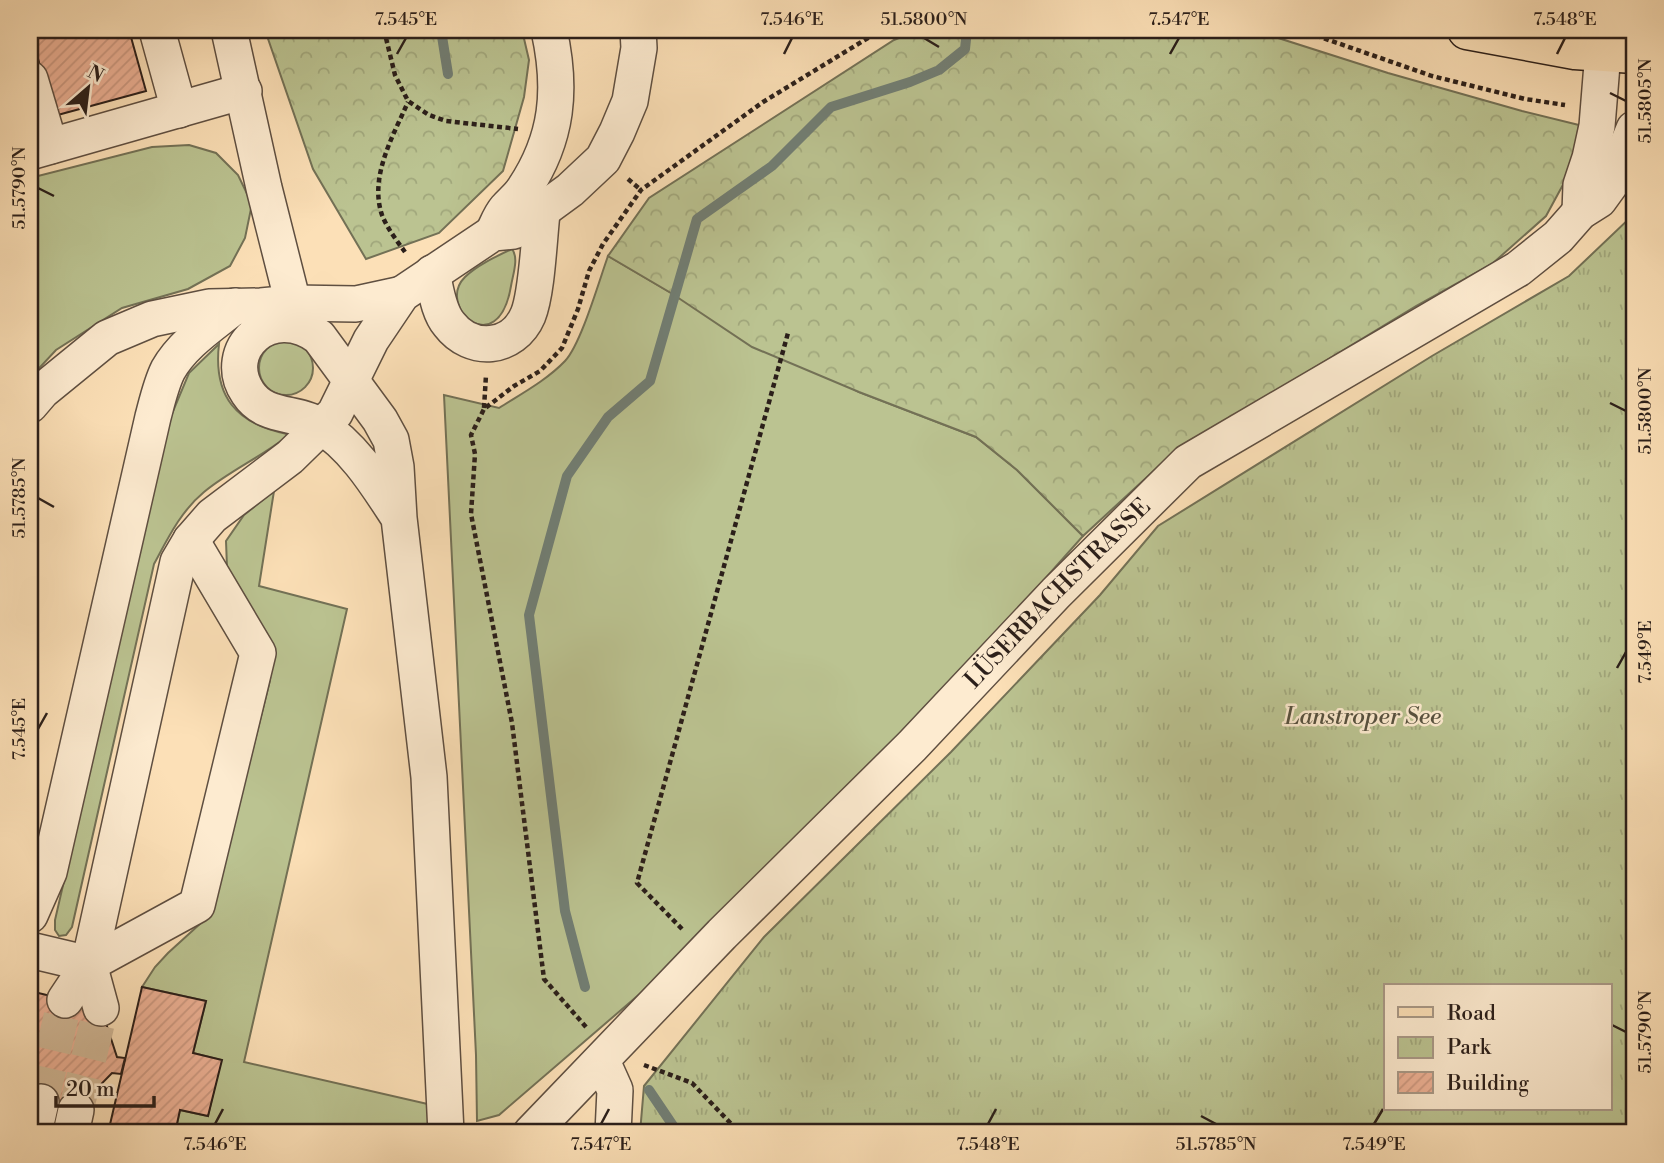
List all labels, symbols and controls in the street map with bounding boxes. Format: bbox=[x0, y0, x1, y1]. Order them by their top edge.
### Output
text: 7.545°E bbox=[375, 8, 437, 31]
text: 7.546°E bbox=[760, 8, 824, 31]
text: 51.5800°N bbox=[881, 8, 968, 31]
text: 7.547°E bbox=[1149, 8, 1209, 31]
text: 7.548°E bbox=[1533, 8, 1597, 31]
north arrow bbox=[52, 52, 122, 122]
text: 51.5805°N bbox=[1634, 58, 1657, 143]
text: N bbox=[83, 60, 108, 88]
text: 51.5790°N bbox=[8, 146, 31, 229]
text: 51.5800°N bbox=[1634, 367, 1657, 454]
text: 51.5785°N bbox=[8, 457, 31, 538]
street label: LÜSERBACHSTRASSE bbox=[958, 492, 1157, 695]
text: 7.549°E bbox=[1634, 620, 1657, 684]
text: 7.545°E bbox=[8, 698, 31, 760]
park label: Lanstroper See bbox=[1284, 702, 1441, 732]
legend bbox=[1384, 984, 1612, 1110]
text: 51.5790°N bbox=[1634, 990, 1657, 1073]
text: Road bbox=[1447, 1001, 1496, 1027]
text: Park bbox=[1447, 1035, 1492, 1061]
scale bar bbox=[56, 1065, 154, 1109]
text: Building bbox=[1446, 1071, 1529, 1097]
text: 20 m bbox=[66, 1077, 115, 1103]
text: 7.546°E bbox=[183, 1133, 247, 1156]
text: 7.547°E bbox=[571, 1133, 631, 1156]
text: 7.548°E bbox=[956, 1133, 1020, 1156]
text: 51.5785°N bbox=[1176, 1133, 1257, 1156]
text: 7.549°E bbox=[1342, 1133, 1406, 1156]

